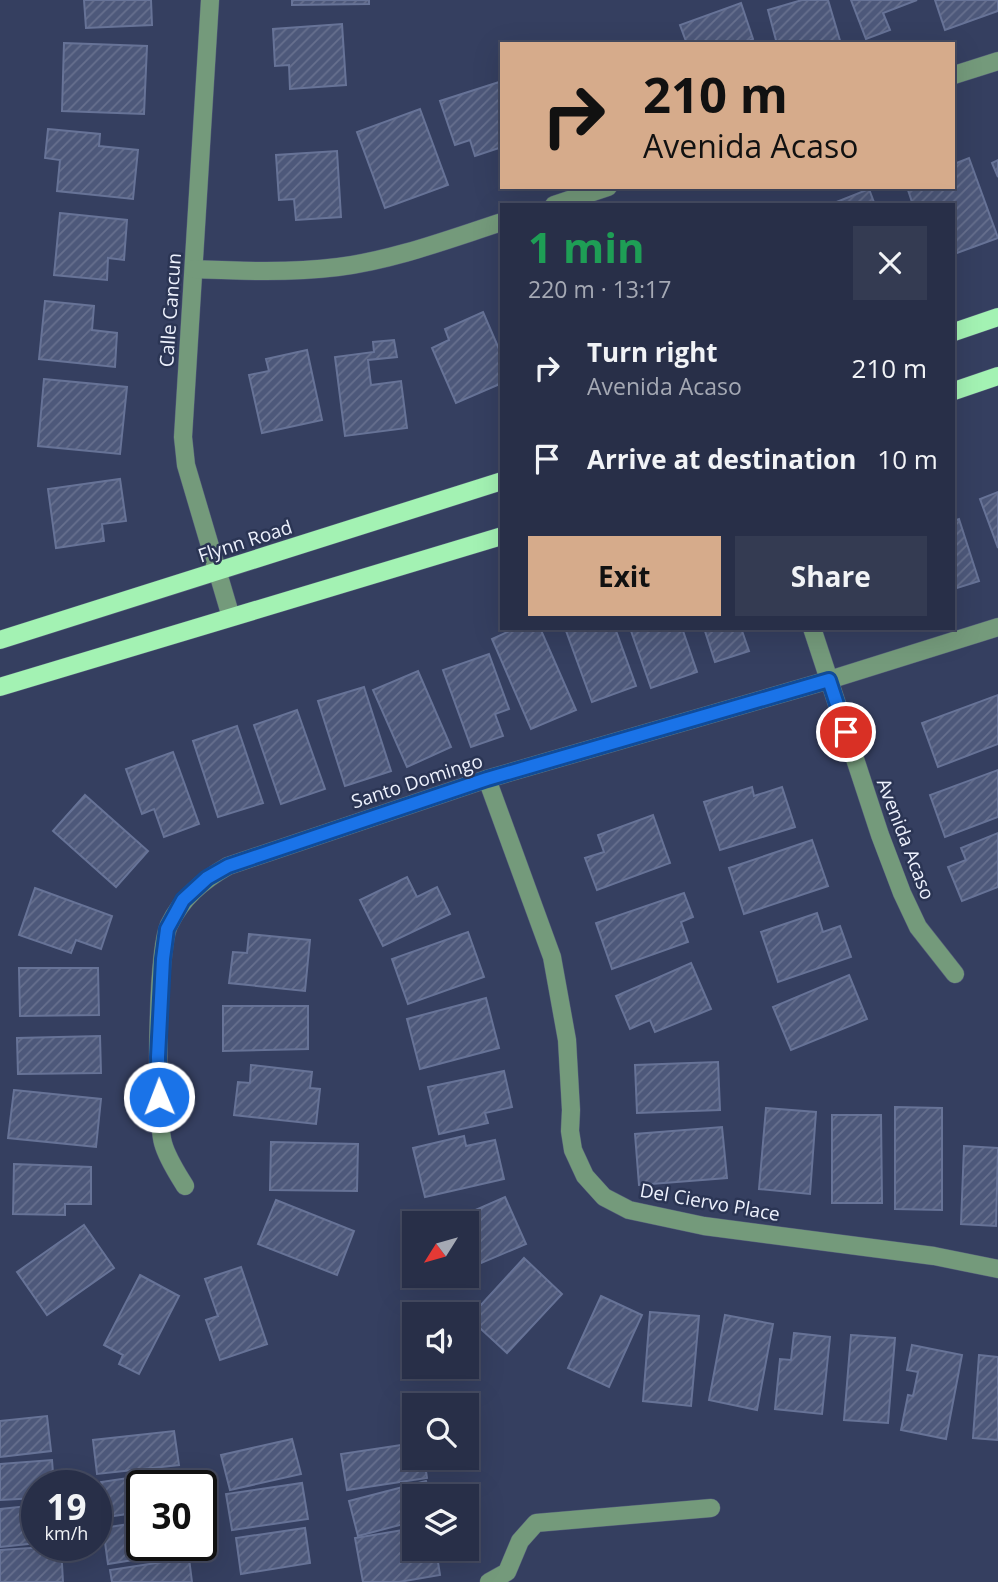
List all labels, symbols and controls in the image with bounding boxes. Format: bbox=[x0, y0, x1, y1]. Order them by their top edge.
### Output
text: 210 m bbox=[643, 61, 788, 127]
icon: right bbox=[528, 70, 619, 161]
text: Avenida Acaso bbox=[643, 124, 858, 167]
text: 1 min bbox=[528, 218, 645, 275]
button: close bbox=[853, 226, 927, 300]
street label: Calle Cancun bbox=[153, 252, 187, 368]
text: 220 m · 13:17 bbox=[528, 273, 671, 305]
text: Turn right bbox=[587, 334, 718, 370]
icon: right bbox=[528, 349, 566, 387]
text: 210 m bbox=[852, 350, 927, 386]
text: Avenida Acaso bbox=[587, 370, 742, 402]
icon: arrive bbox=[528, 440, 566, 478]
text: Arrive at destination bbox=[587, 441, 856, 477]
text: 10 m bbox=[877, 441, 938, 477]
street label: Flynn Road bbox=[195, 514, 295, 568]
button: Exit bbox=[528, 536, 721, 616]
button: Share bbox=[735, 536, 927, 616]
pin bbox=[816, 702, 876, 762]
icon: arrive bbox=[827, 713, 865, 751]
street label: Santo Domingo bbox=[348, 748, 486, 814]
street label: Avenida Acaso bbox=[871, 775, 941, 903]
position arrow bbox=[122, 1060, 196, 1134]
street label: Del Ciervo Place bbox=[638, 1177, 782, 1227]
north arrow bbox=[402, 1211, 480, 1288]
map controls bbox=[402, 1211, 479, 1561]
button: sound bbox=[402, 1302, 479, 1379]
button: search bbox=[402, 1393, 479, 1470]
speed limit sign: 30 bbox=[126, 1470, 217, 1561]
text: 19 bbox=[46, 1483, 87, 1530]
button: layers bbox=[402, 1484, 479, 1561]
text: km/h bbox=[45, 1521, 88, 1545]

